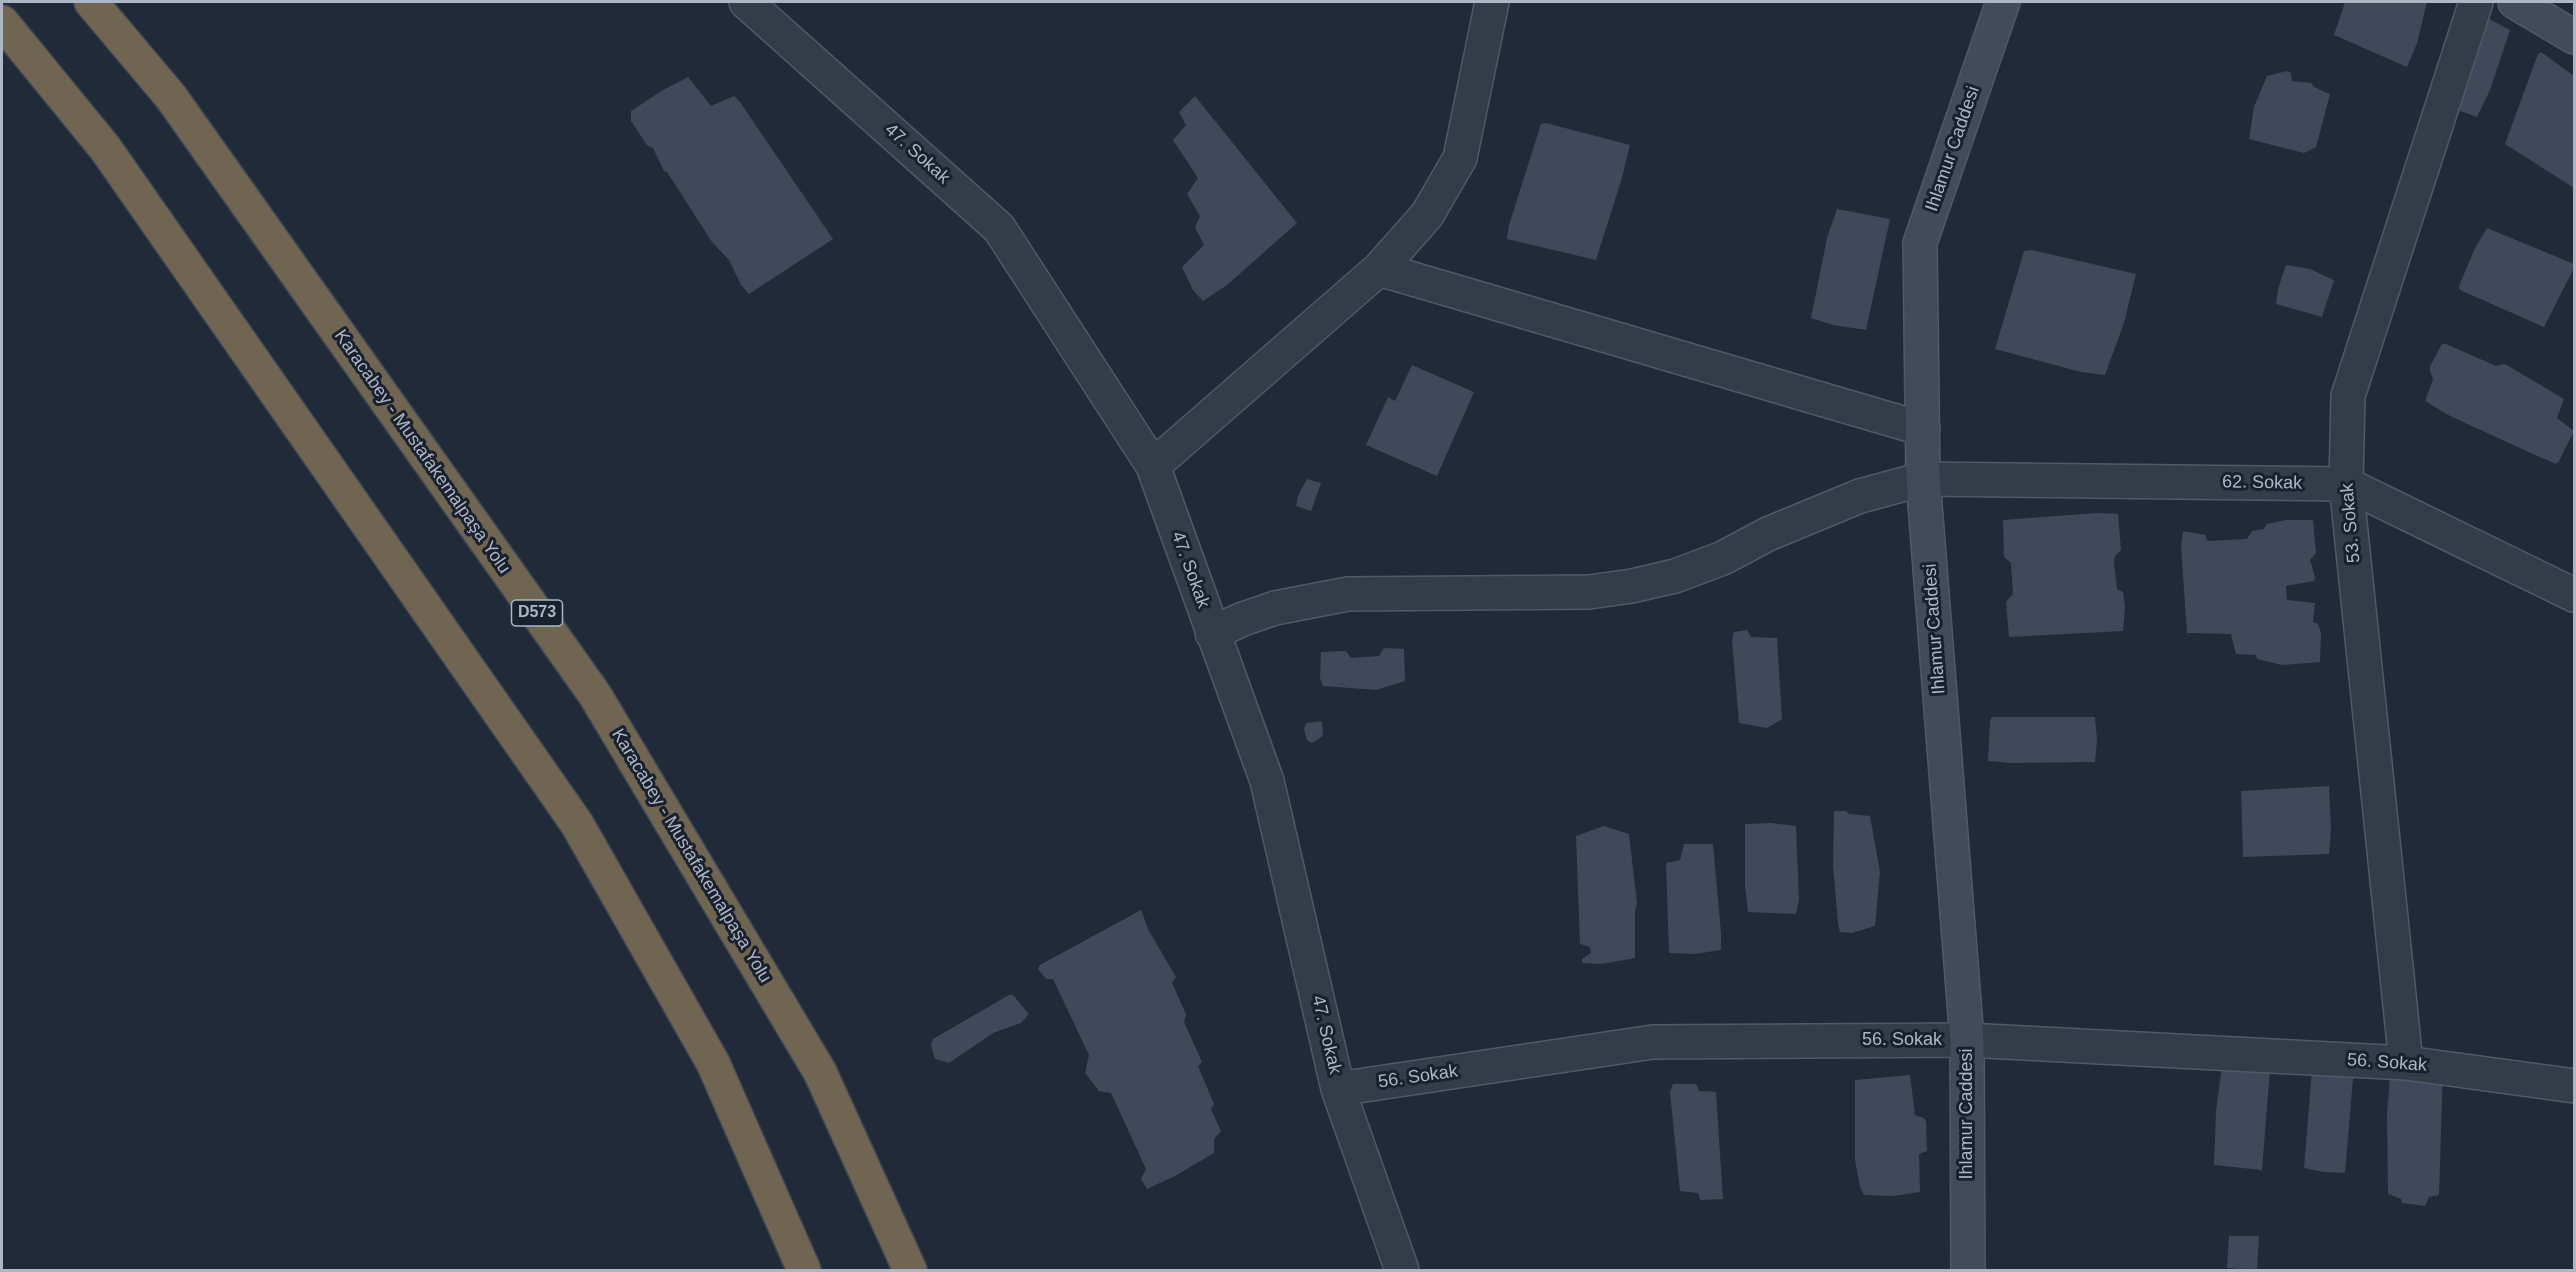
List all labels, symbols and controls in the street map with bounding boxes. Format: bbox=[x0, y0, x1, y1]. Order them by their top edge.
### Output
street label: Ihlamur Caddesi bbox=[1921, 84, 1985, 214]
street label: 47. Sokak bbox=[880, 119, 954, 189]
street label: Karacabey - Mustafakemalpaşa Yolu bbox=[329, 326, 515, 578]
street label: 62. Sokak bbox=[2222, 472, 2302, 494]
street label: 53. Sokak bbox=[2337, 482, 2365, 564]
street label: 47. Sokak bbox=[1166, 529, 1214, 611]
street label: Ihlamur Caddesi bbox=[1920, 563, 1950, 695]
road number: D573 bbox=[512, 600, 562, 626]
street label: Karacabey - Mustafakemalpaşa Yolu bbox=[606, 725, 776, 987]
street label: 47. Sokak bbox=[1306, 994, 1346, 1076]
street label: 56. Sokak bbox=[1862, 1029, 1942, 1051]
street label: Ihlamur Caddesi bbox=[1956, 1048, 1978, 1180]
street label: 56. Sokak bbox=[2346, 1049, 2428, 1077]
street label: 56. Sokak bbox=[1377, 1061, 1459, 1093]

